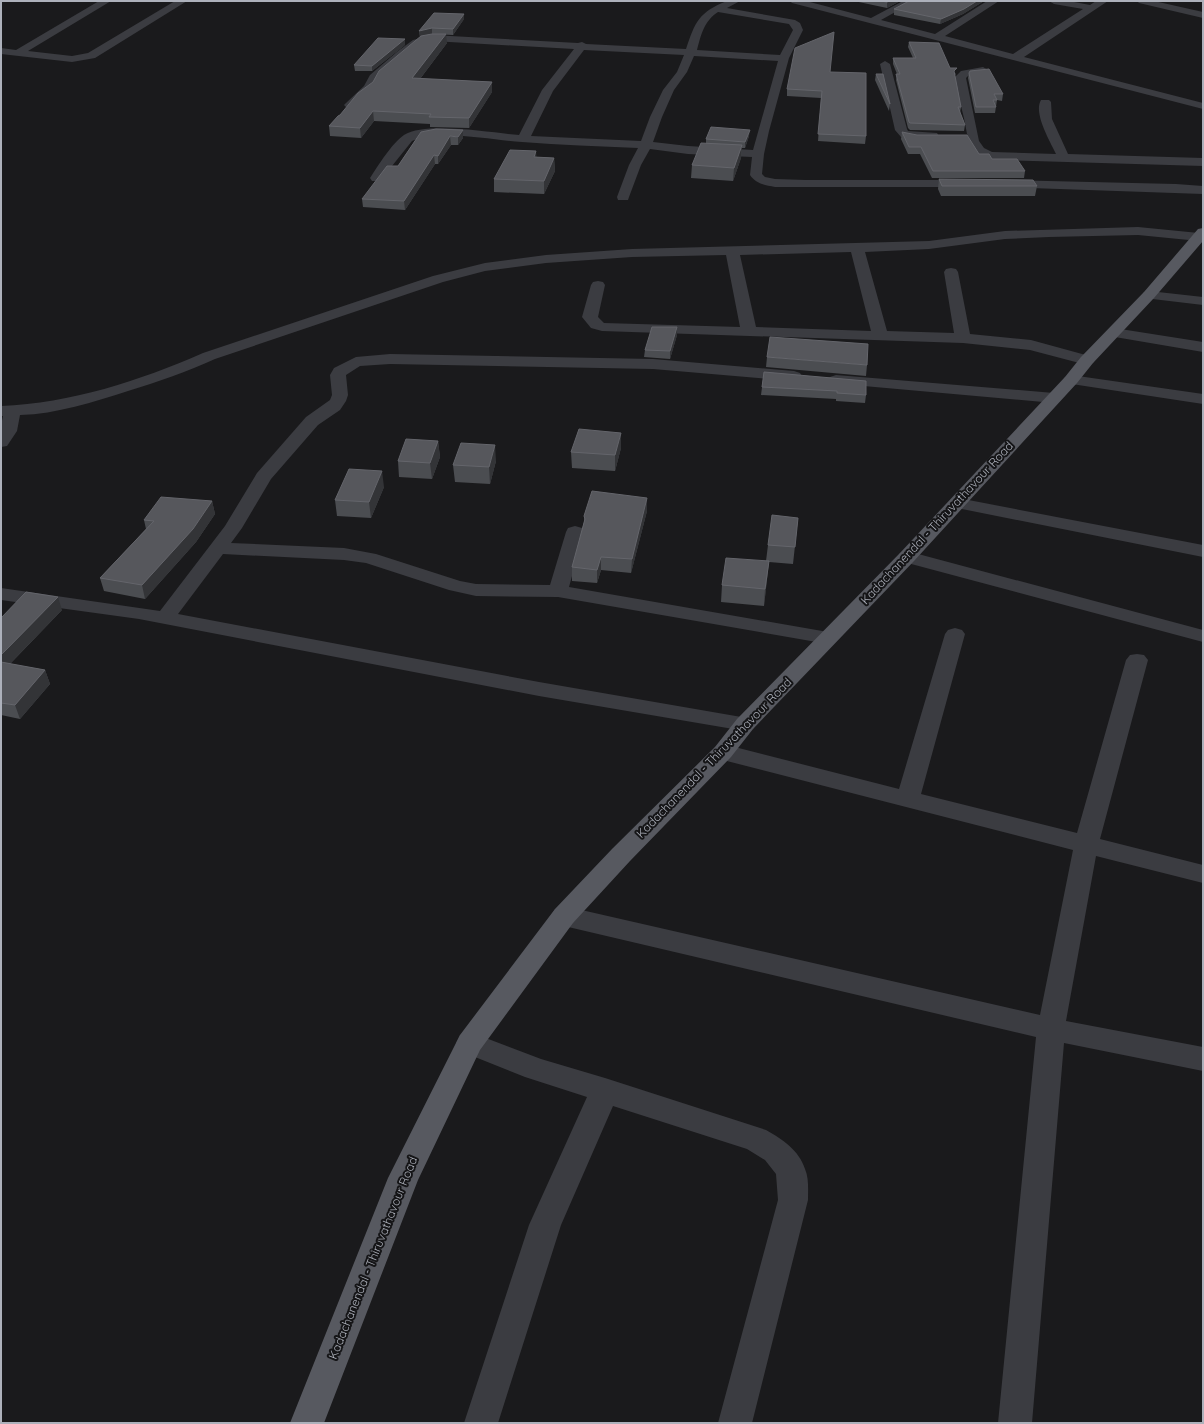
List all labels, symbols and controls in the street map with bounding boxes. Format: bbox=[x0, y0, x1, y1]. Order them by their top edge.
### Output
street label: Kadachanendal - Thiruvathavour Road bbox=[857, 438, 1016, 607]
street label: Kadachanendal - Thiruvathavour Road bbox=[633, 674, 794, 841]
street label: Kadachanendal - Thiruvathavour Road bbox=[325, 1154, 420, 1361]

